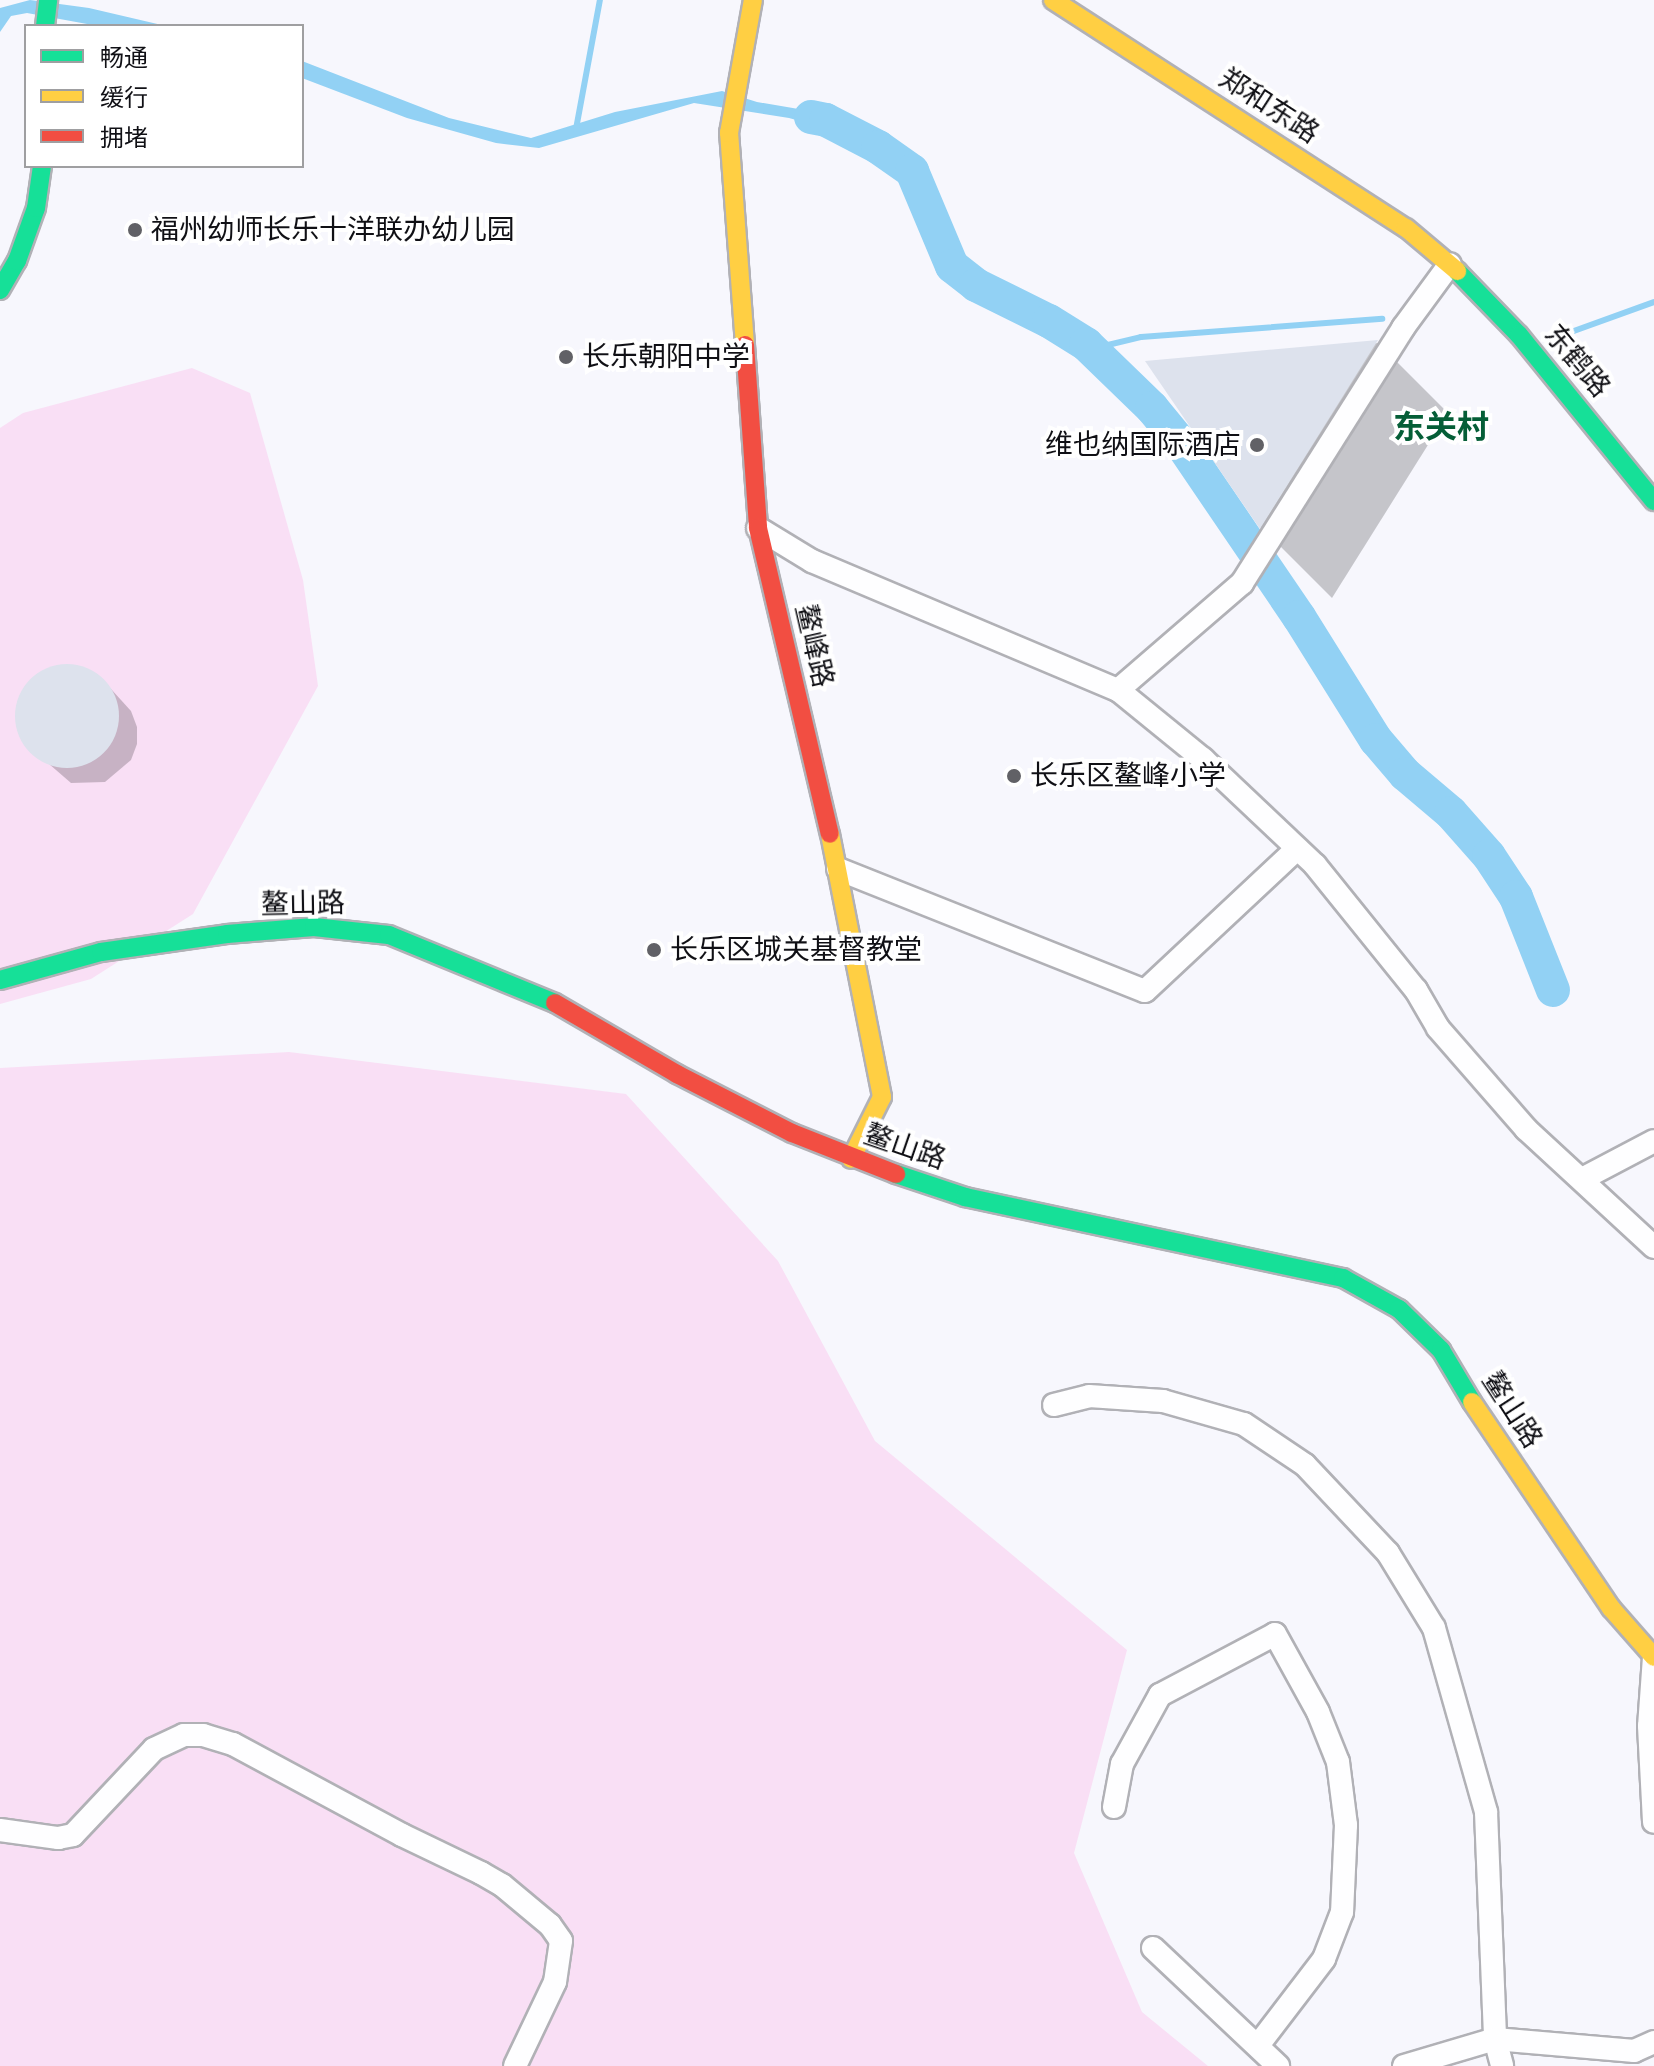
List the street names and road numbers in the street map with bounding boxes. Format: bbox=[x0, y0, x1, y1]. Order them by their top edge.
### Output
street label: 郑和东路 bbox=[1213, 61, 1325, 151]
street label: 东鹤路 bbox=[1537, 318, 1617, 404]
street label: 鳌峰路 bbox=[788, 601, 840, 691]
street label: 鳌山路 bbox=[261, 886, 345, 922]
street label: 鳌山路 bbox=[860, 1117, 950, 1177]
street label: 鳌山路 bbox=[1475, 1366, 1549, 1454]

